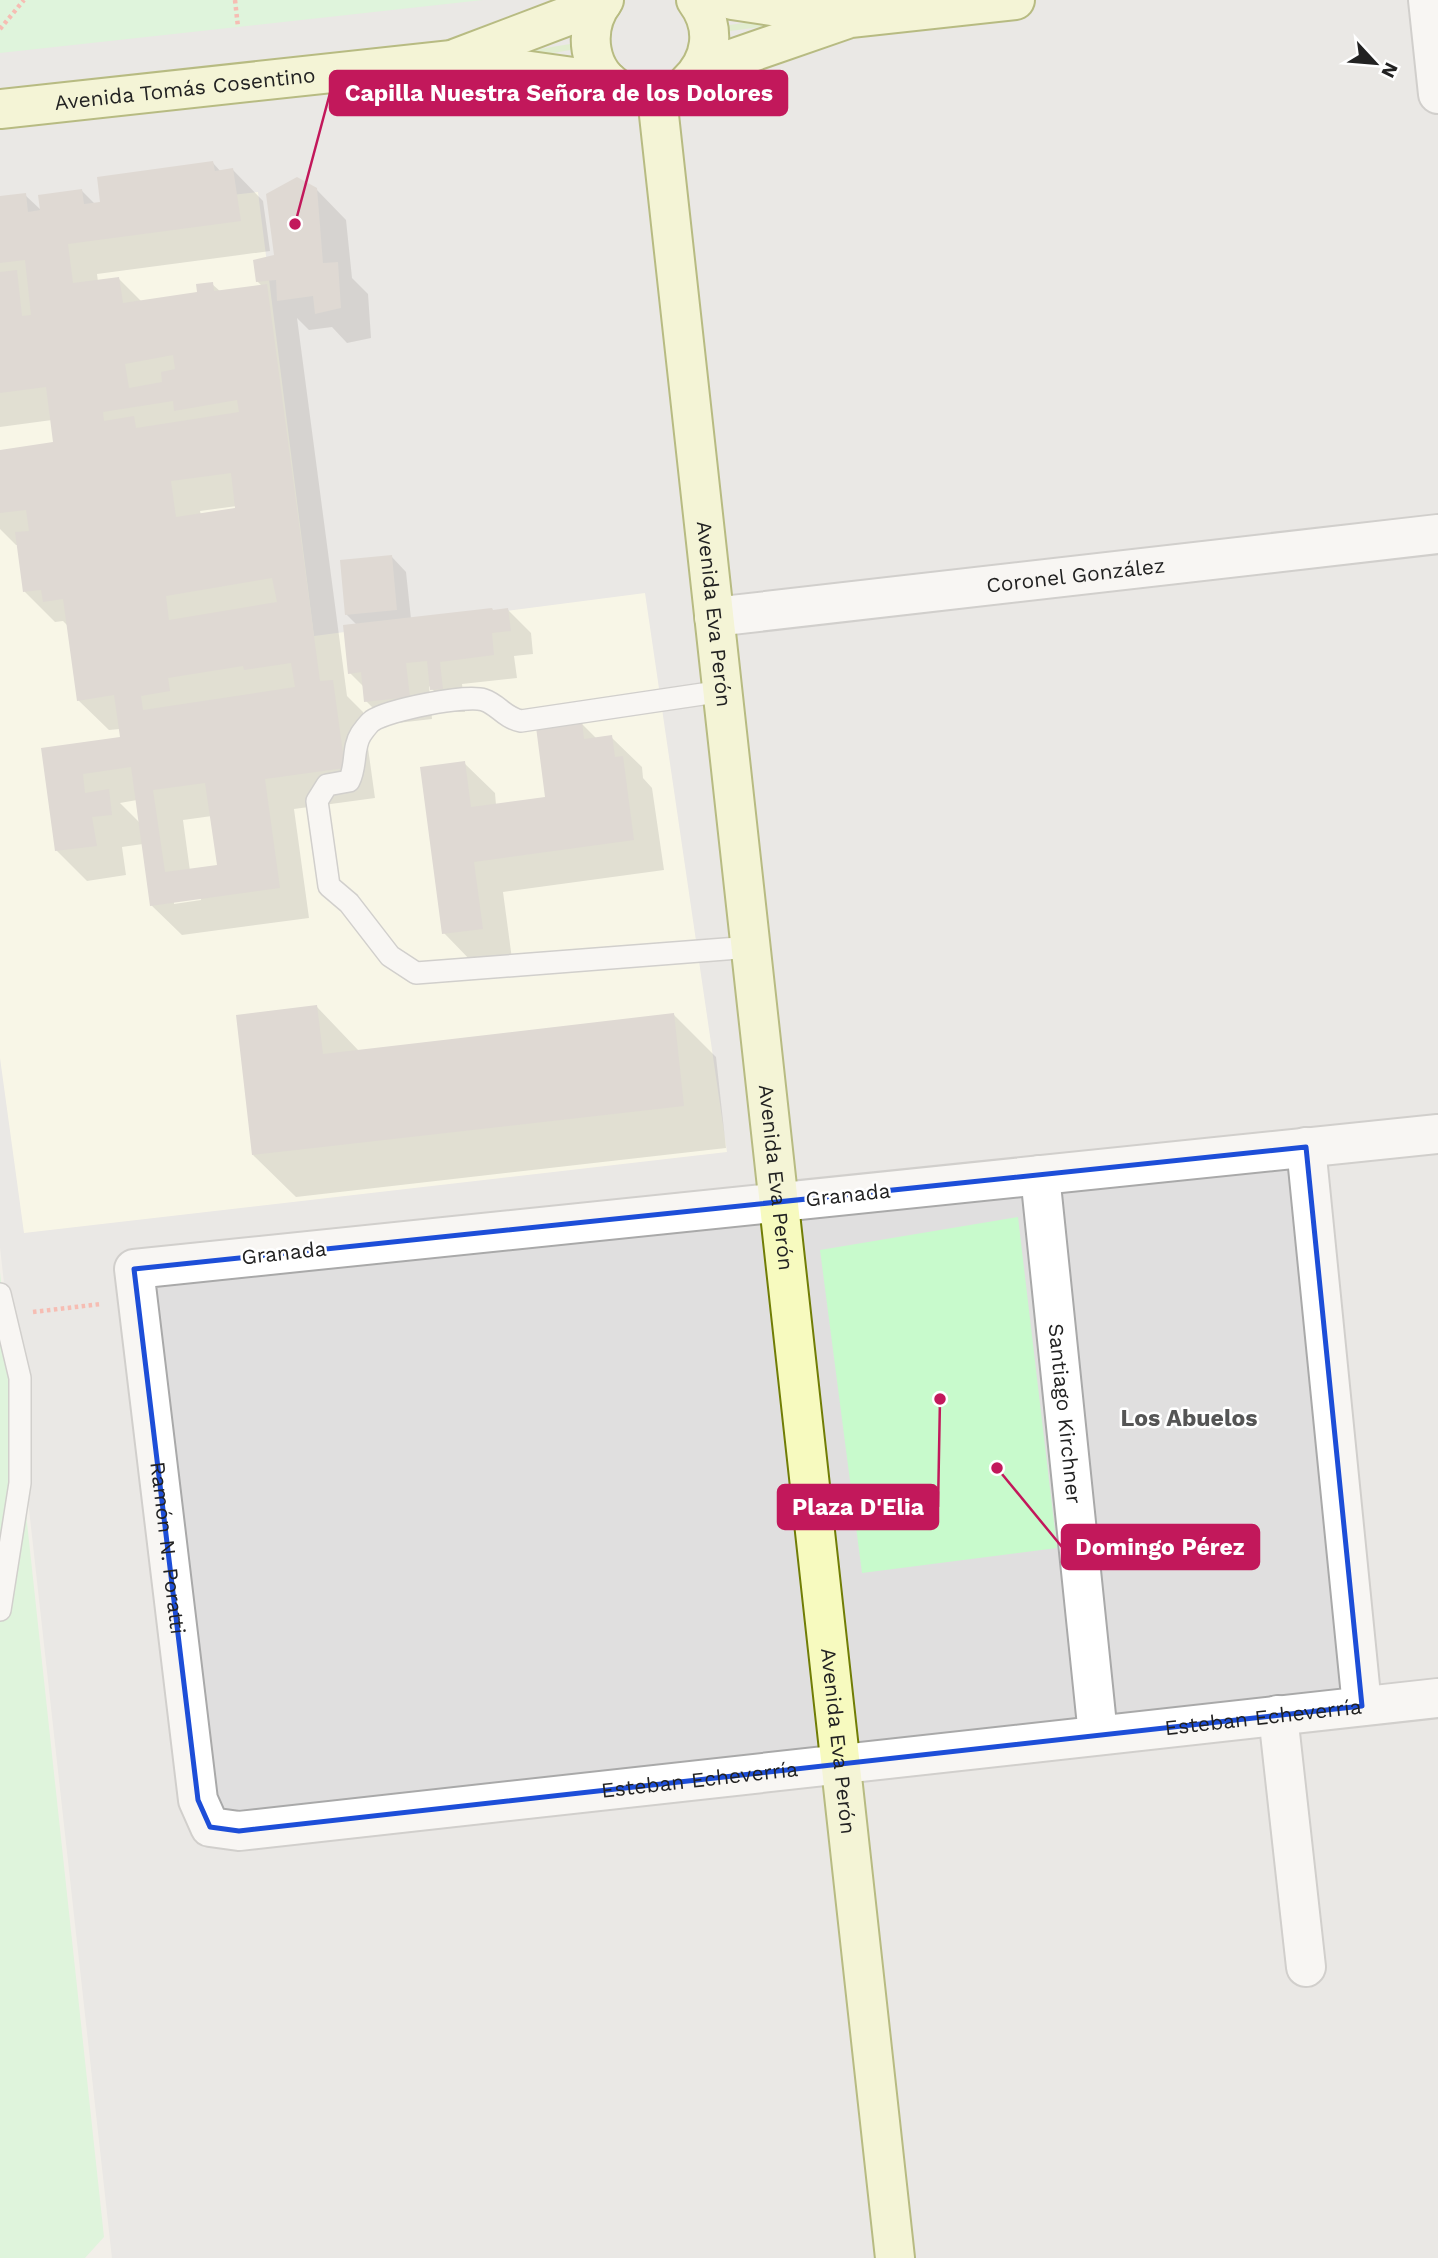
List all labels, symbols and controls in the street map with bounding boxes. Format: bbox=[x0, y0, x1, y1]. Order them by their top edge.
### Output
north arrow bbox=[1340, 28, 1410, 98]
text: N bbox=[1376, 59, 1403, 82]
street label: Avenida Tomás Cosentino bbox=[53, 62, 317, 115]
callout: Capilla Nuestra Señora de los Dolores bbox=[330, 71, 787, 115]
text: Capilla Nuestra Señora de los Dolores bbox=[345, 80, 773, 107]
street label: Avenida Eva Perón bbox=[692, 519, 737, 708]
street label: Coronel González bbox=[985, 552, 1166, 598]
street label: Avenida Eva Perón bbox=[754, 1083, 799, 1272]
street label: Granada bbox=[804, 1178, 892, 1211]
street label: Granada bbox=[240, 1236, 328, 1269]
street label: Santiago Kirchner bbox=[1043, 1322, 1087, 1506]
district label: Los Abuelos bbox=[1121, 1405, 1257, 1432]
street label: Ramón N. Poratti bbox=[145, 1460, 191, 1636]
callout: Plaza D'Elia bbox=[778, 1485, 938, 1529]
text: Plaza D'Elia bbox=[792, 1494, 925, 1521]
callout: Domingo Pérez bbox=[1062, 1525, 1259, 1569]
text: Domingo Pérez bbox=[1075, 1534, 1245, 1561]
street label: Avenida Eva Perón bbox=[816, 1647, 861, 1835]
street label: Esteban Echeverría bbox=[1163, 1694, 1363, 1740]
street label: Esteban Echeverría bbox=[600, 1756, 799, 1803]

